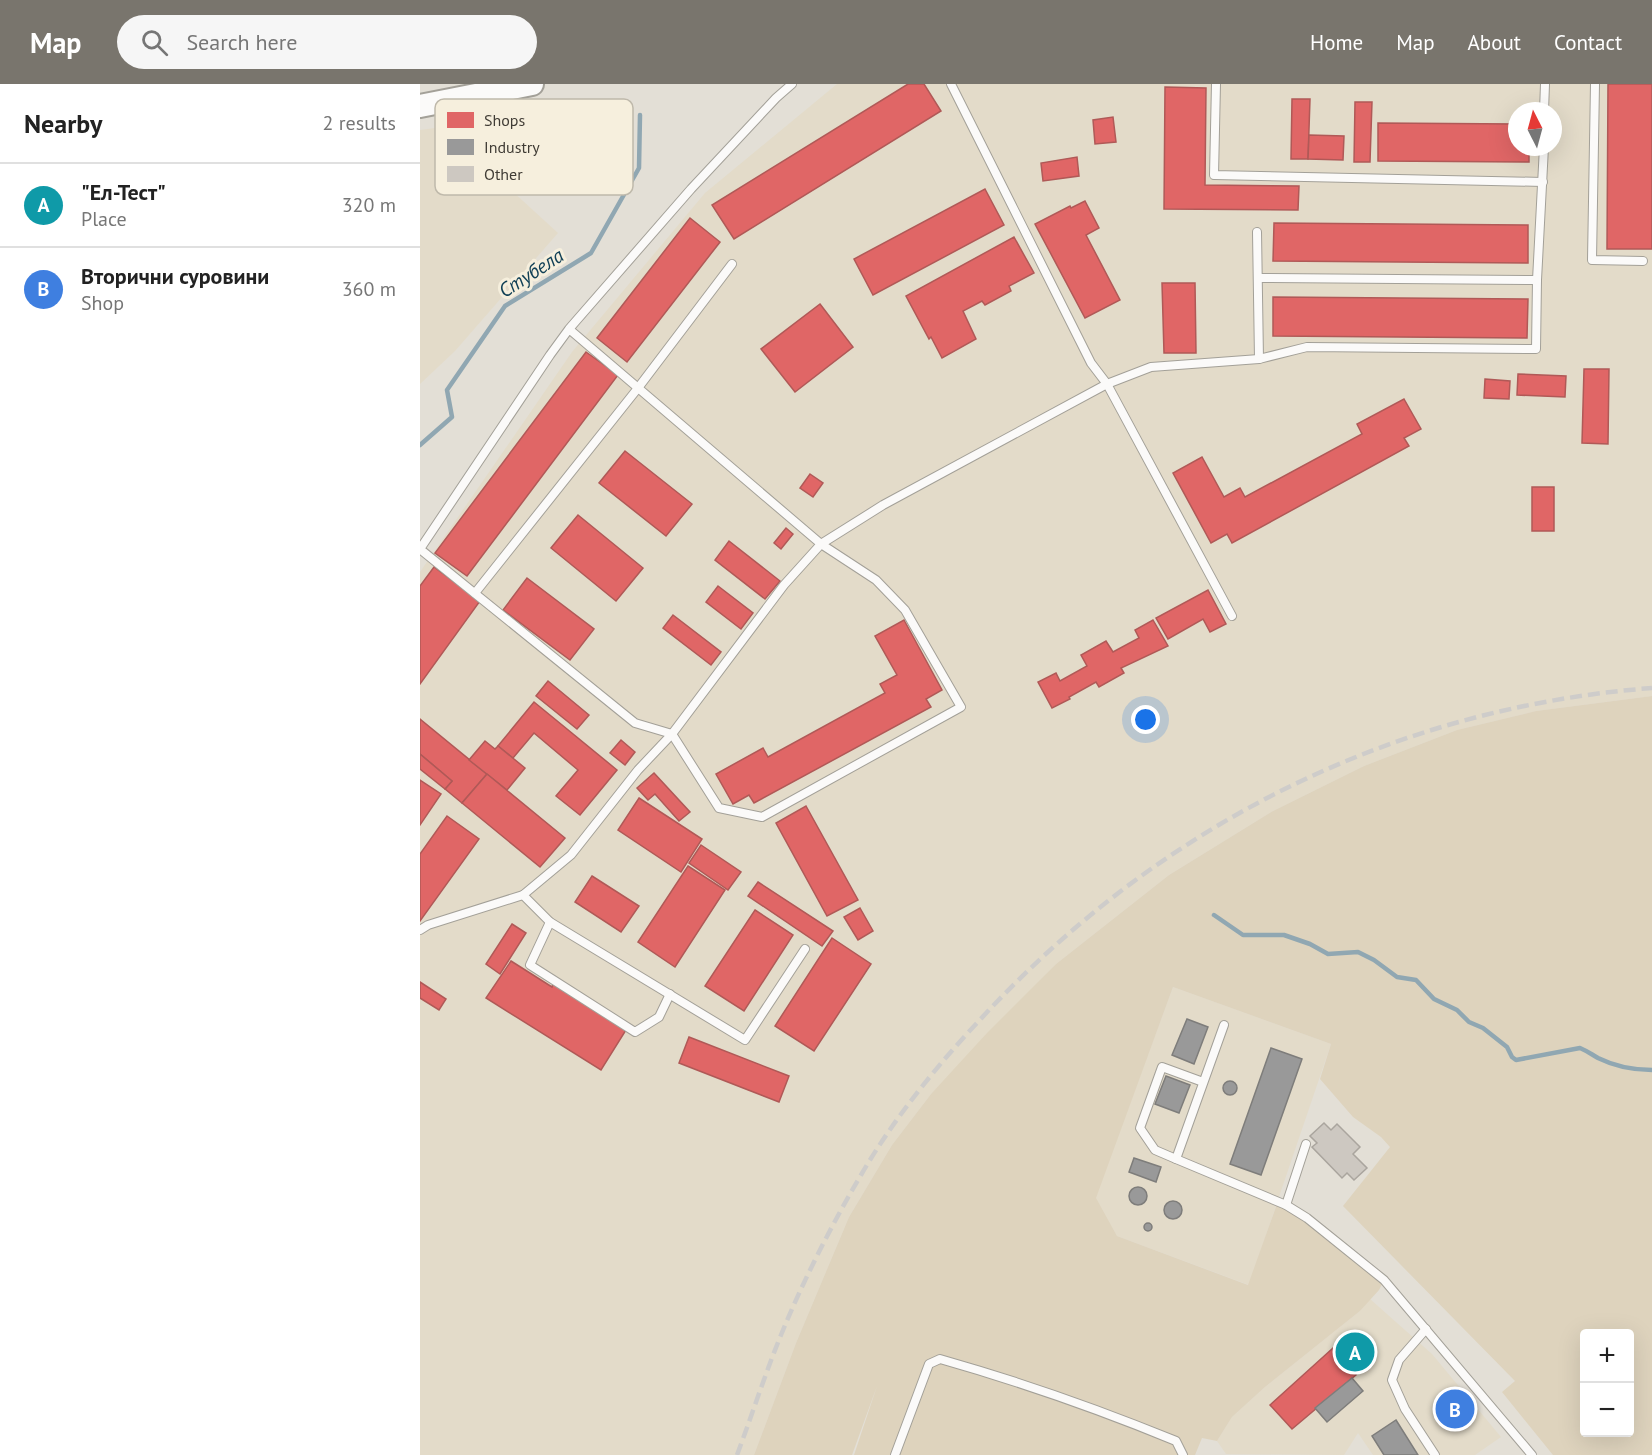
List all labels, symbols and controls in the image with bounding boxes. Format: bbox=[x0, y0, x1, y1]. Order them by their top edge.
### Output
search box bbox=[117, 15, 537, 69]
text: Map bbox=[30, 24, 81, 61]
icon: search bbox=[138, 26, 171, 59]
text: Search here bbox=[186, 28, 297, 56]
text: Home bbox=[1310, 29, 1363, 56]
text: Map bbox=[1396, 29, 1435, 56]
text: About bbox=[1468, 29, 1521, 56]
text: Contact bbox=[1554, 29, 1622, 56]
legend bbox=[435, 99, 633, 195]
north arrow bbox=[1508, 102, 1562, 156]
text: Nearby bbox=[24, 107, 102, 140]
text: 2 results bbox=[323, 110, 396, 136]
text: Shops bbox=[484, 110, 525, 130]
text: Industry bbox=[484, 137, 540, 157]
text: Other bbox=[484, 164, 523, 184]
text: "Ел-Тест" bbox=[81, 178, 166, 206]
text: A bbox=[37, 192, 50, 218]
text: 320 m bbox=[342, 192, 396, 218]
text: Place bbox=[81, 206, 127, 232]
water label: Стубела bbox=[494, 242, 569, 304]
text: Вторични суровини bbox=[81, 262, 269, 290]
text: B bbox=[38, 276, 49, 302]
text: 360 m bbox=[342, 276, 396, 302]
text: Shop bbox=[81, 290, 124, 316]
your location bbox=[1131, 705, 1160, 734]
map controls bbox=[1580, 1329, 1634, 1437]
button: + bbox=[1580, 1329, 1634, 1383]
pin: A bbox=[1336, 1330, 1374, 1374]
button: − bbox=[1580, 1383, 1634, 1437]
pin: B bbox=[1436, 1386, 1474, 1432]

